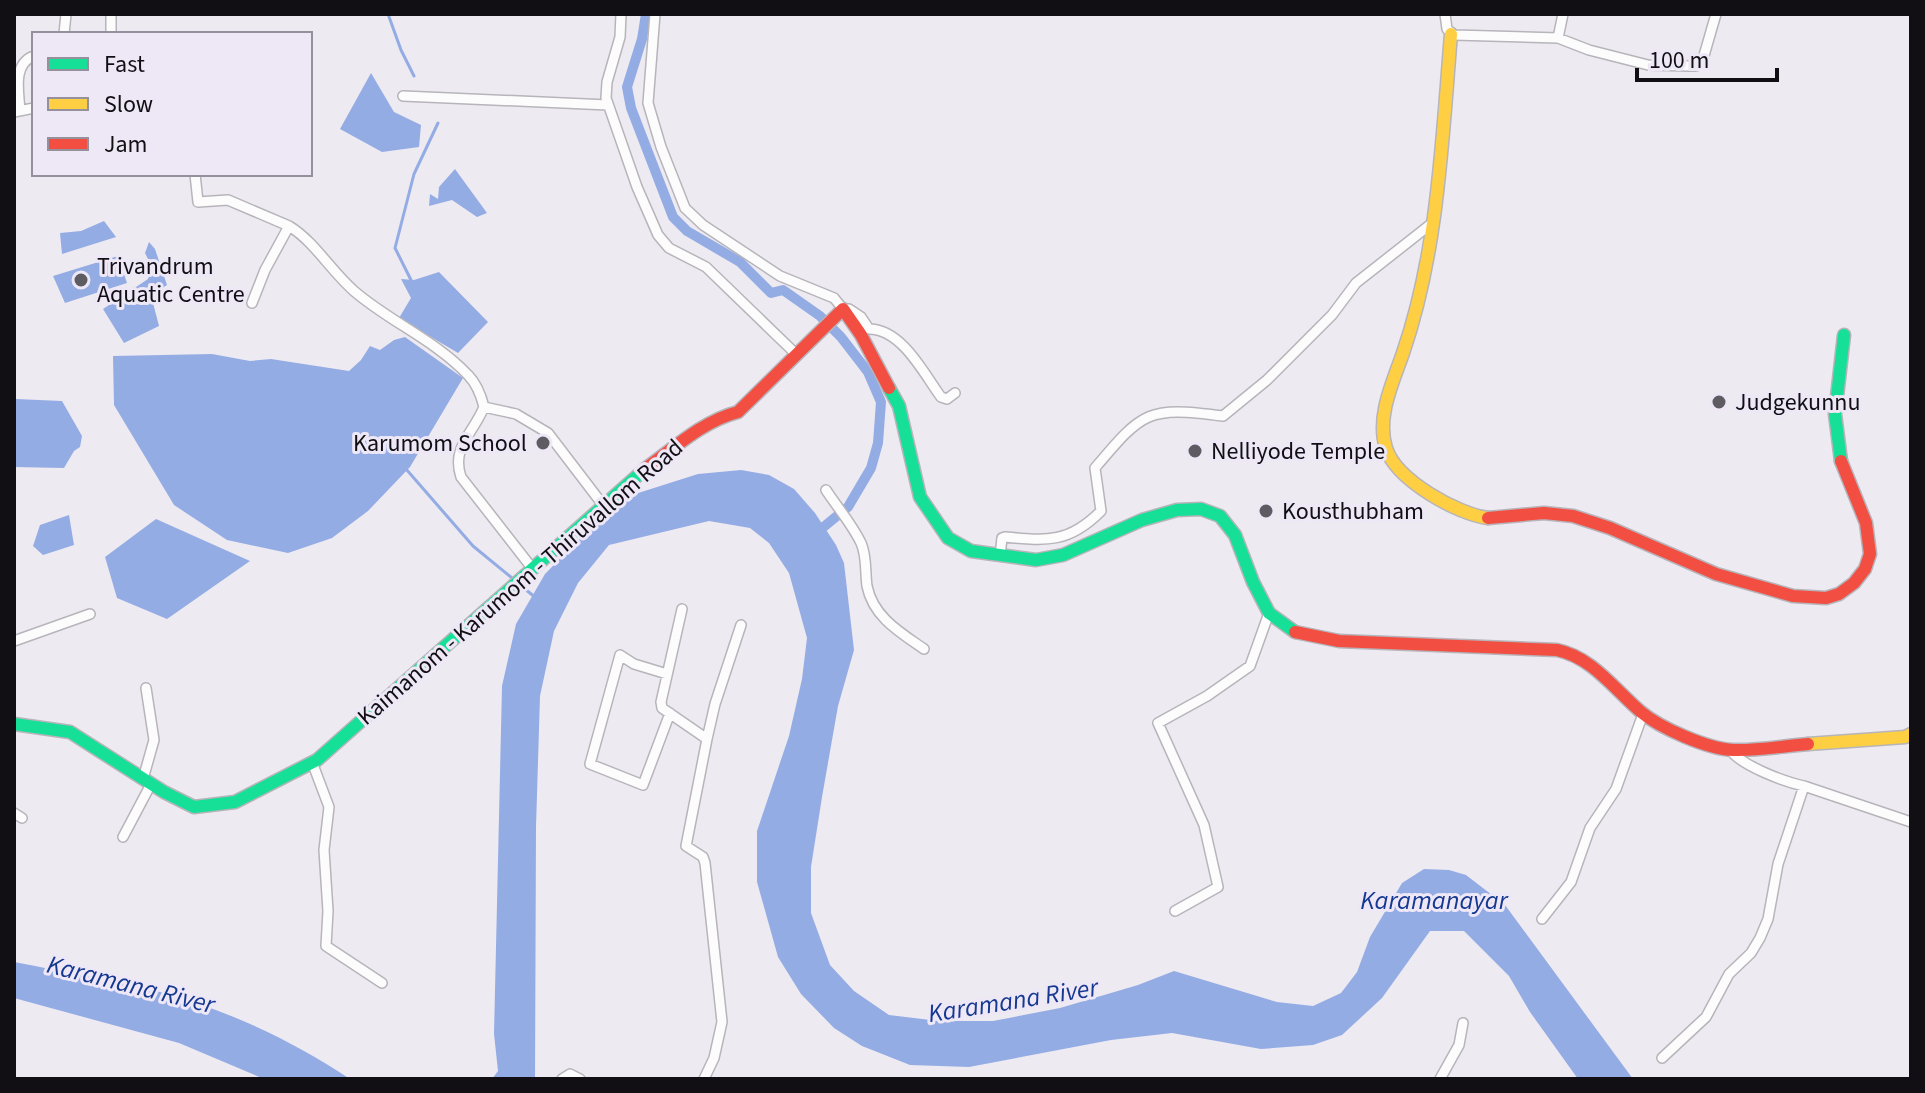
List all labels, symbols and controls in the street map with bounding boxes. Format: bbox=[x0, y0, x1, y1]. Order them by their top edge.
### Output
legend bbox=[32, 32, 312, 176]
scale bar bbox=[1637, 32, 1777, 82]
text: 100 m bbox=[1649, 43, 1709, 78]
text: Fast bbox=[104, 47, 145, 82]
text: Slow bbox=[104, 87, 153, 122]
text: Jam bbox=[104, 127, 148, 162]
place label: Trivandrum Aquatic Centre bbox=[97, 249, 245, 312]
marker: Trivandrum Aquatic Centre bbox=[72, 271, 90, 289]
place label: Judgekunnu bbox=[1735, 385, 1860, 420]
marker: Judgekunnu bbox=[1710, 393, 1728, 411]
place label: Karumom School bbox=[353, 426, 527, 461]
street label: Kaimanom - Karumom - Thiruvallom Road bbox=[350, 431, 691, 734]
marker: Karumom School bbox=[534, 434, 552, 452]
place label: Nelliyode Temple bbox=[1211, 434, 1385, 469]
marker: Nelliyode Temple bbox=[1186, 442, 1204, 460]
place label: Kousthubham bbox=[1282, 494, 1424, 529]
marker: Kousthubham bbox=[1257, 502, 1275, 520]
water label: Karamanayar bbox=[1360, 882, 1509, 919]
water label: Karamana River bbox=[43, 946, 220, 1023]
water label: Karamana River bbox=[925, 969, 1102, 1032]

